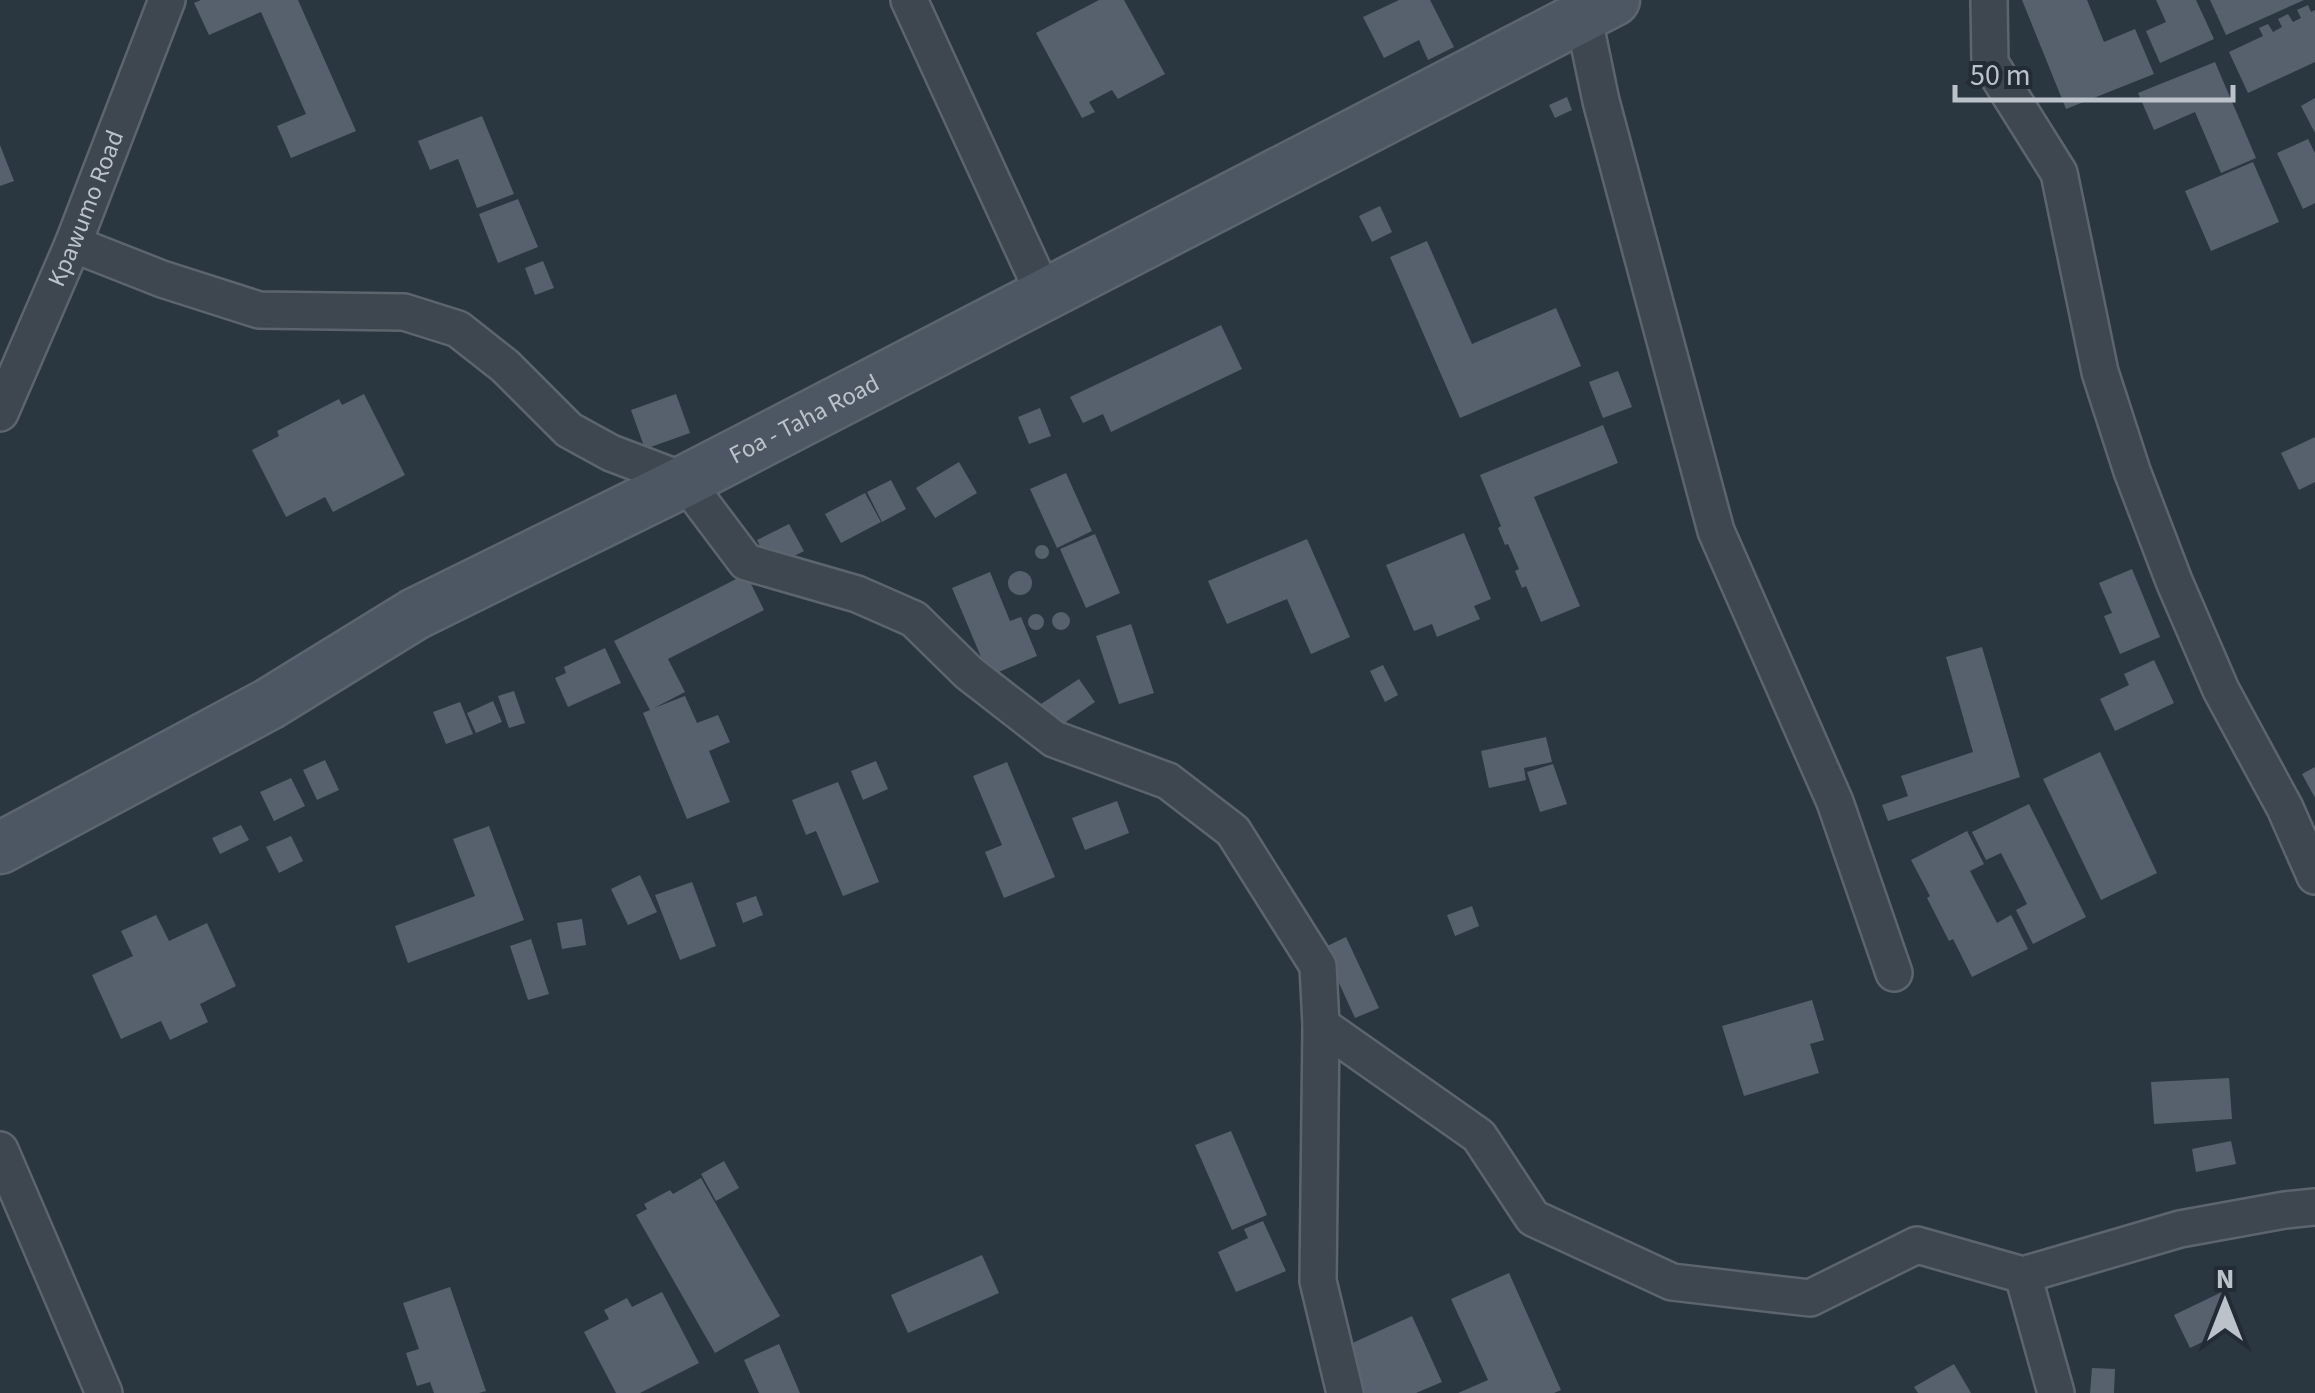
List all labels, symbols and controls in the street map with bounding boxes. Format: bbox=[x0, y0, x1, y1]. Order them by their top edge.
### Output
scale bar bbox=[1955, 40, 2232, 102]
text: 50 m bbox=[1970, 54, 2031, 97]
street label: Kpawumo Road bbox=[39, 125, 133, 292]
street label: Foa - Taha Road bbox=[723, 365, 886, 473]
north arrow bbox=[2175, 1253, 2275, 1353]
text: N bbox=[2216, 1259, 2234, 1299]

